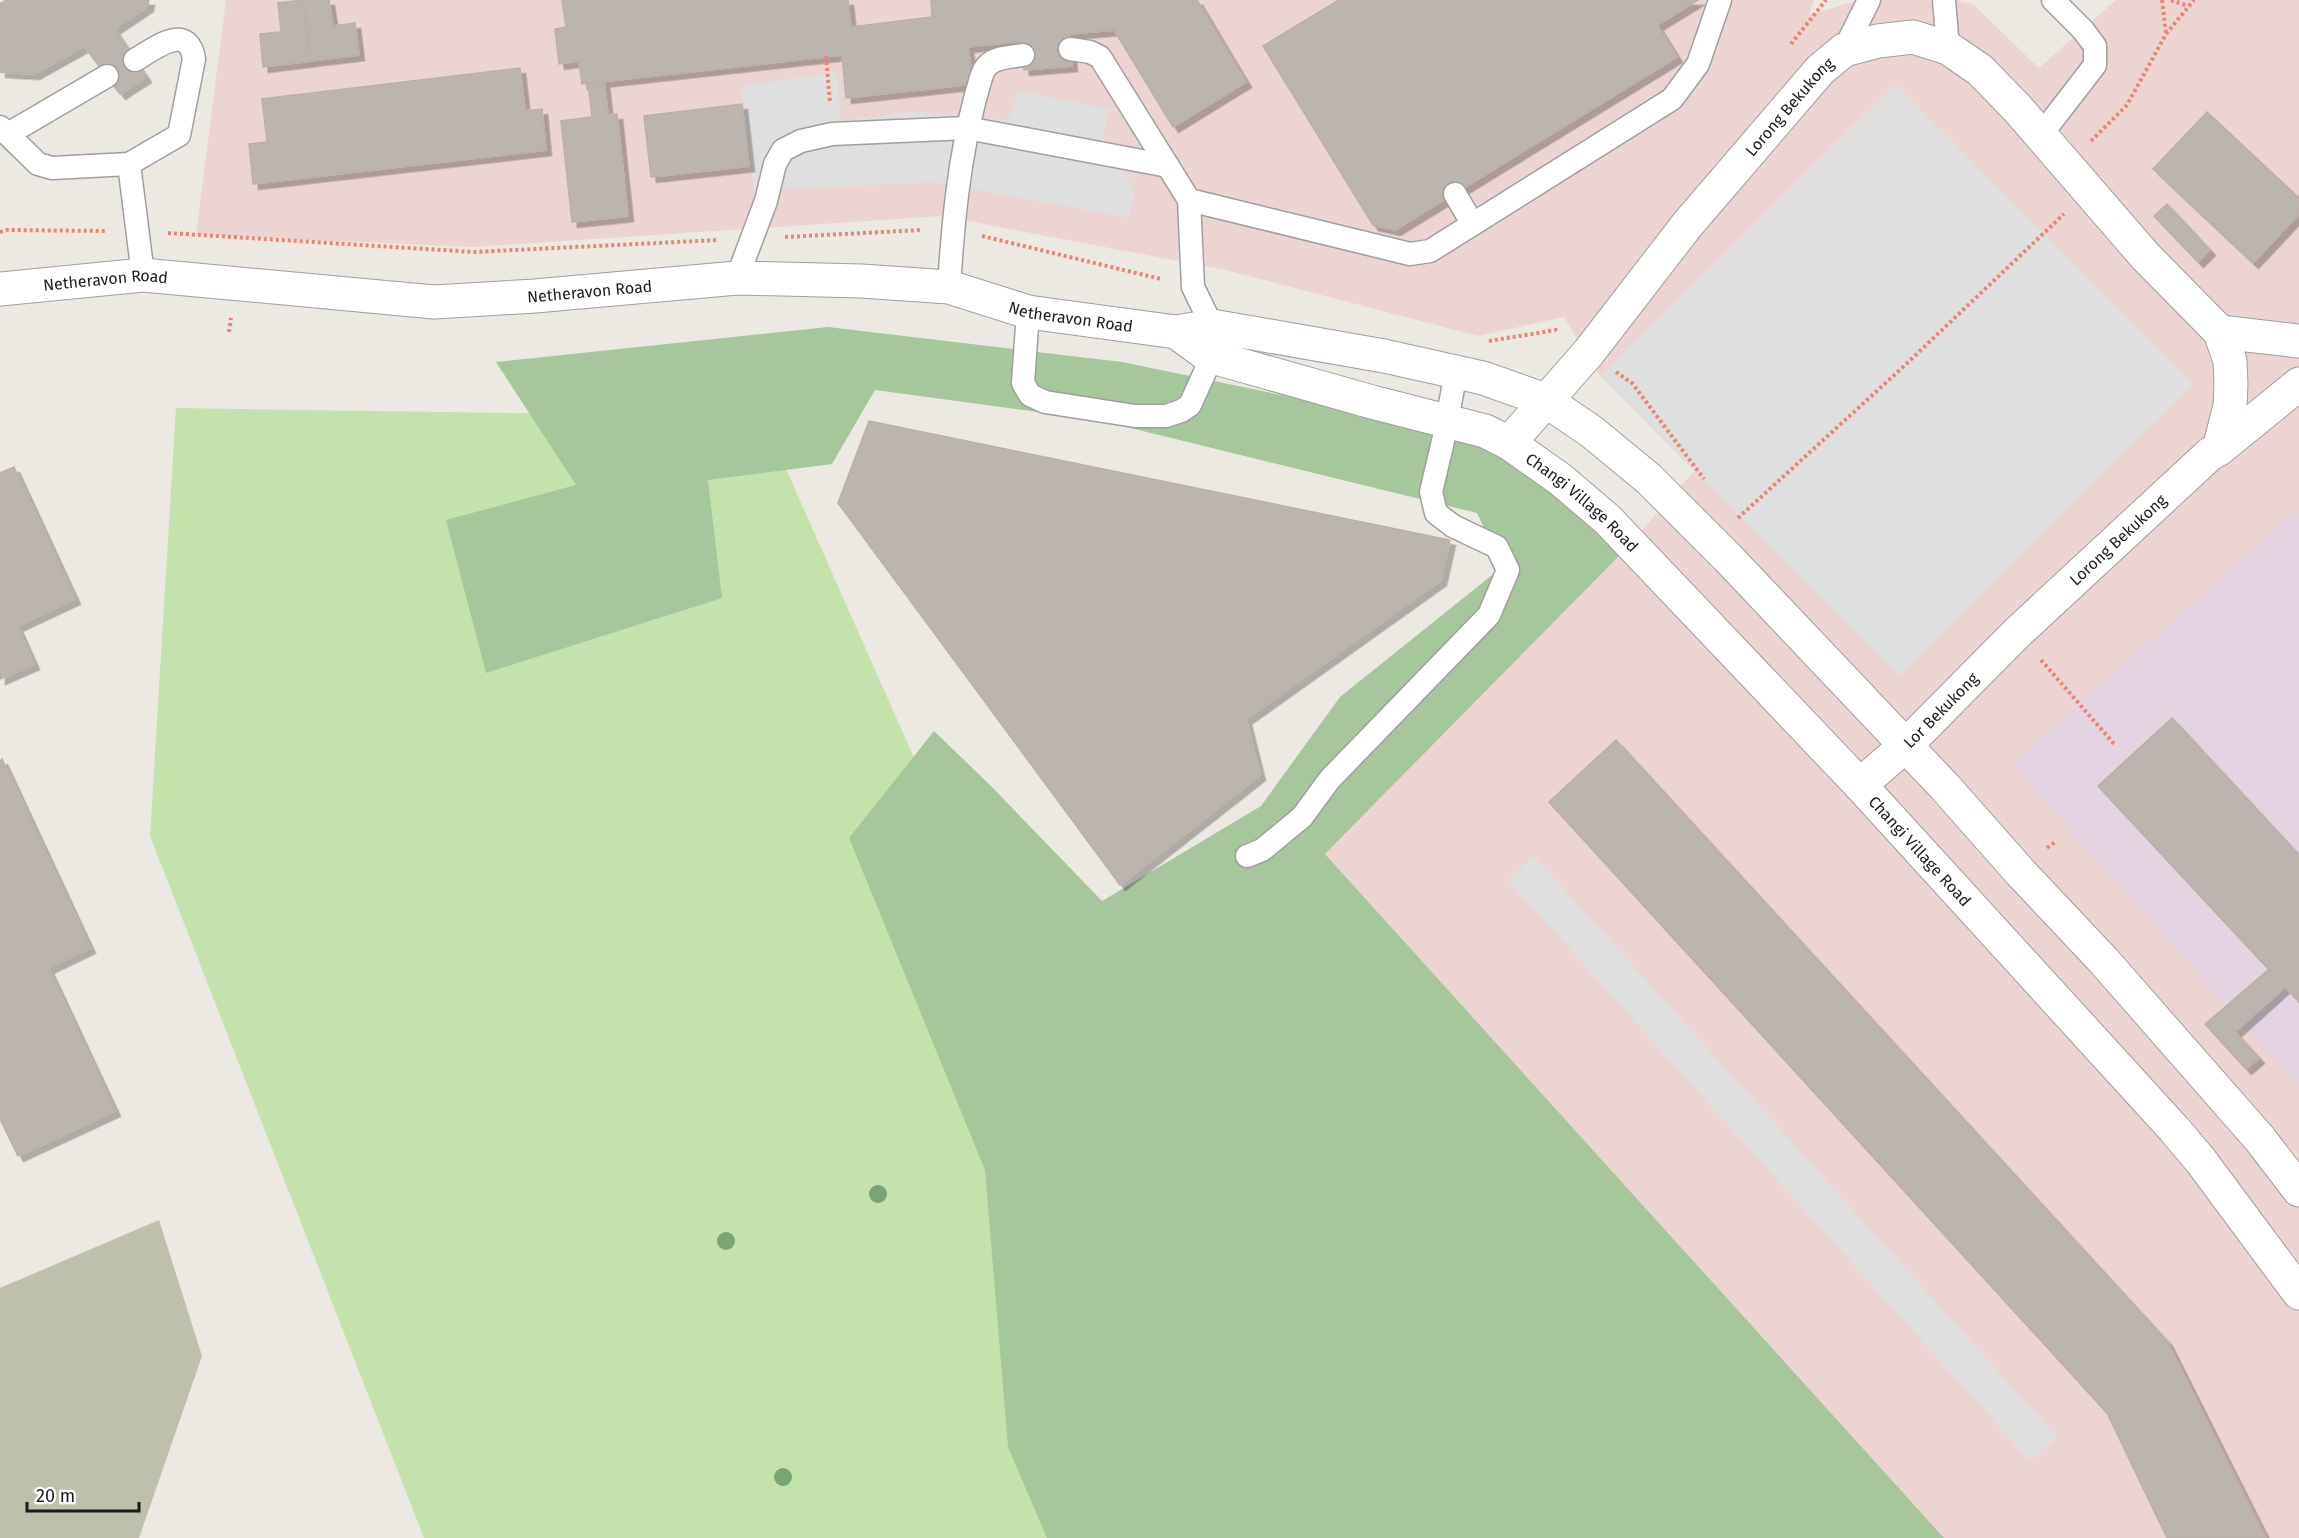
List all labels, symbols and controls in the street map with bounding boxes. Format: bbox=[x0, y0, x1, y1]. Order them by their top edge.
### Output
street label: Lorong Bekukong bbox=[1741, 53, 1838, 160]
street label: Netheravon Road bbox=[42, 266, 169, 295]
street label: Netheravon Road bbox=[527, 277, 653, 306]
street label: Netheravon Road bbox=[1006, 297, 1134, 336]
street label: Changi Village Road bbox=[1522, 449, 1642, 556]
street label: Lorong Bekukong bbox=[2066, 490, 2171, 589]
street label: Lor Bekukong bbox=[1899, 668, 1983, 752]
street label: Changi Village Road bbox=[1865, 792, 1975, 910]
scale bar bbox=[27, 1475, 140, 1513]
text: 20 m bbox=[36, 1485, 75, 1507]

